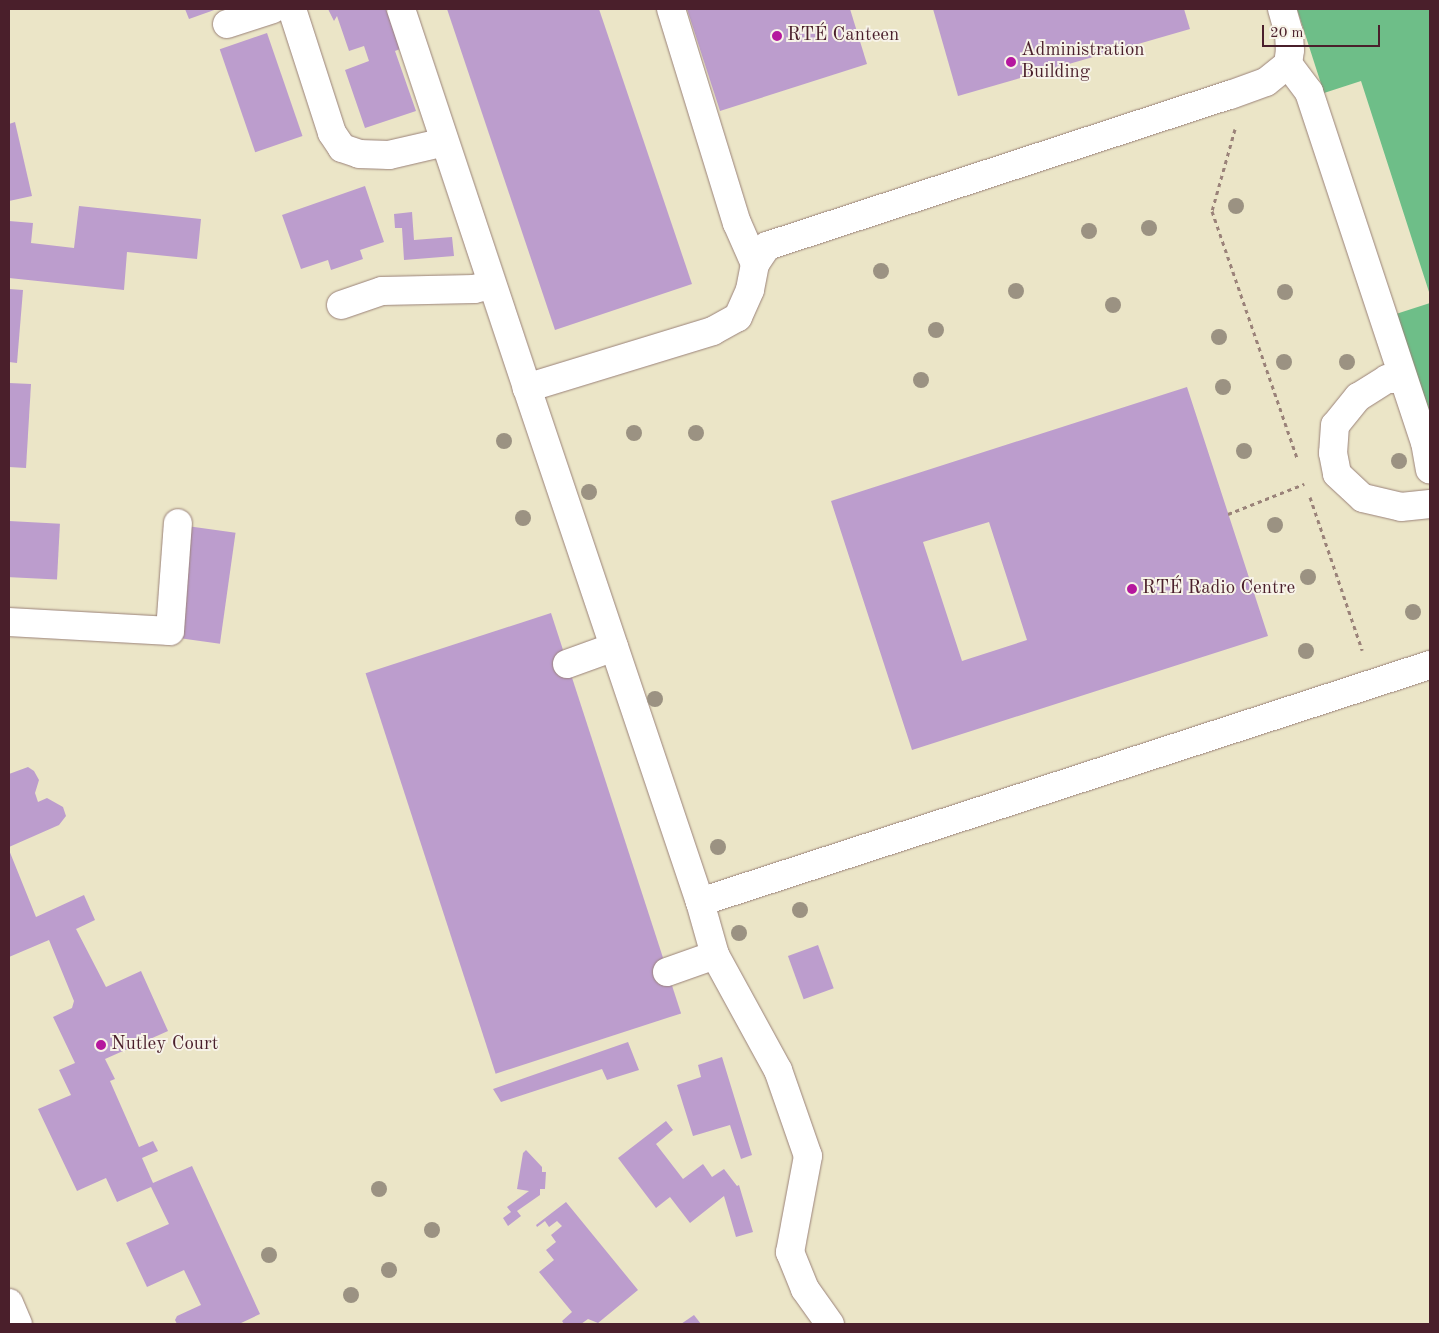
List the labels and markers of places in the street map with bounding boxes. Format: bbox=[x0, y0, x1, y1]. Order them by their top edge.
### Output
place label: RTÉ Canteen bbox=[787, 25, 899, 47]
marker: RTÉ Canteen bbox=[771, 30, 783, 42]
place label: Administration Building bbox=[1021, 40, 1145, 84]
marker: Administration Building bbox=[1005, 56, 1017, 68]
place label: RTÉ Radio Centre bbox=[1142, 578, 1295, 600]
marker: RTÉ Radio Centre bbox=[1126, 583, 1138, 595]
place label: Nutley Court bbox=[111, 1034, 218, 1056]
marker: Nutley Court bbox=[95, 1039, 107, 1051]

